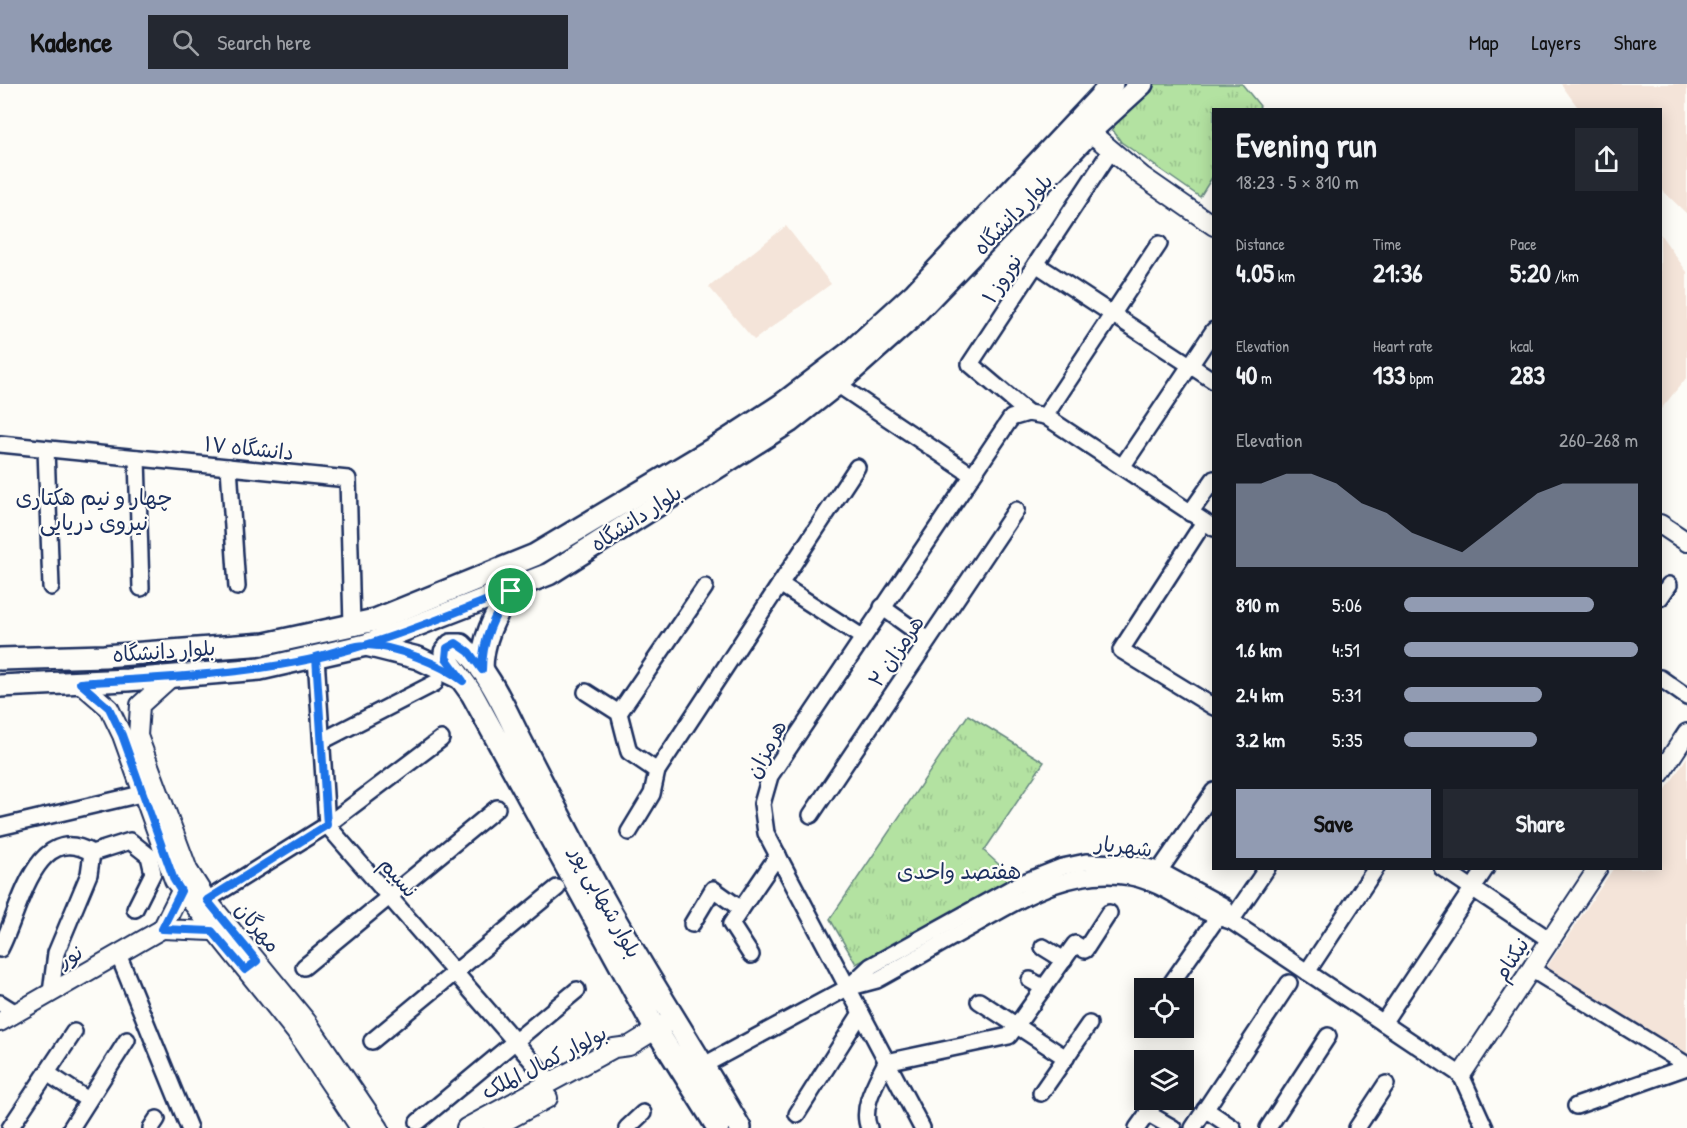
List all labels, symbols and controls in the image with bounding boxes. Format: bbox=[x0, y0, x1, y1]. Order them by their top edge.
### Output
search box bbox=[148, 15, 568, 69]
text: Kadence bbox=[30, 23, 112, 61]
icon: search bbox=[169, 26, 202, 59]
text: Search here bbox=[217, 27, 311, 57]
text: Map bbox=[1469, 28, 1498, 57]
text: Layers bbox=[1531, 28, 1581, 57]
text: Share bbox=[1614, 28, 1657, 57]
text: Evening run bbox=[1236, 123, 1377, 167]
button: share bbox=[1575, 128, 1638, 191]
street label: بلوار دانشگاه bbox=[967, 167, 1059, 261]
text: 18:23 · 5 × 810 m bbox=[1236, 168, 1359, 195]
text: Distance bbox=[1236, 233, 1285, 255]
text: Time bbox=[1373, 233, 1401, 255]
text: Pace bbox=[1510, 233, 1537, 255]
street label: نوروز ۱ bbox=[975, 247, 1029, 309]
text: 4.05 bbox=[1236, 255, 1274, 290]
text: 21:36 bbox=[1373, 255, 1423, 290]
text: 5:20 bbox=[1510, 255, 1551, 290]
text: km bbox=[1274, 265, 1295, 287]
text: /km bbox=[1551, 265, 1579, 287]
text: Elevation bbox=[1236, 335, 1289, 357]
text: Heart rate bbox=[1373, 335, 1433, 357]
text: kcal bbox=[1510, 335, 1533, 357]
text: 40 bbox=[1236, 357, 1257, 392]
text: 133 bbox=[1373, 357, 1406, 392]
text: 283 bbox=[1510, 357, 1545, 392]
text: m bbox=[1257, 367, 1272, 389]
text: bpm bbox=[1406, 367, 1434, 389]
text: Elevation bbox=[1236, 426, 1302, 453]
text: 260–268 m bbox=[1559, 426, 1638, 453]
street label: دانشگاه ۱۷ bbox=[203, 429, 295, 467]
street label: بلوار دانشگاه bbox=[585, 478, 687, 558]
district label: چهار و نیم هکتاری نیروی دریایی bbox=[16, 482, 173, 537]
pin bbox=[485, 565, 536, 616]
icon: arrive bbox=[494, 574, 527, 607]
text: 810 m bbox=[1236, 591, 1279, 618]
text: 5:06 bbox=[1332, 591, 1362, 618]
street label: هرمزان ۲ bbox=[861, 609, 931, 693]
street label: بلوار دانشگاه bbox=[112, 633, 216, 669]
text: 1.6 km bbox=[1236, 636, 1282, 663]
text: 4:51 bbox=[1332, 636, 1360, 663]
text: 2.4 km bbox=[1236, 681, 1284, 708]
text: 5:31 bbox=[1332, 681, 1361, 708]
street label: هرمزان bbox=[739, 715, 793, 783]
text: 3.2 km bbox=[1236, 726, 1285, 753]
text: 5:35 bbox=[1332, 726, 1363, 753]
button: Save bbox=[1236, 789, 1431, 858]
button: Share bbox=[1443, 789, 1638, 858]
street label: شهریار bbox=[1092, 828, 1154, 864]
street label: بلوار شهابی پور bbox=[562, 839, 649, 963]
street label: نسیم bbox=[372, 850, 425, 905]
district label: هفتصد واحدی bbox=[897, 856, 1021, 886]
street label: مهرگان bbox=[228, 896, 288, 958]
street label: نیکنام bbox=[1486, 932, 1537, 987]
street label: نور bbox=[51, 937, 88, 975]
map controls bbox=[1134, 978, 1194, 1110]
button: locate bbox=[1134, 978, 1194, 1038]
street label: بولوار کمال الملک bbox=[476, 1018, 612, 1106]
button: layers bbox=[1134, 1050, 1194, 1110]

